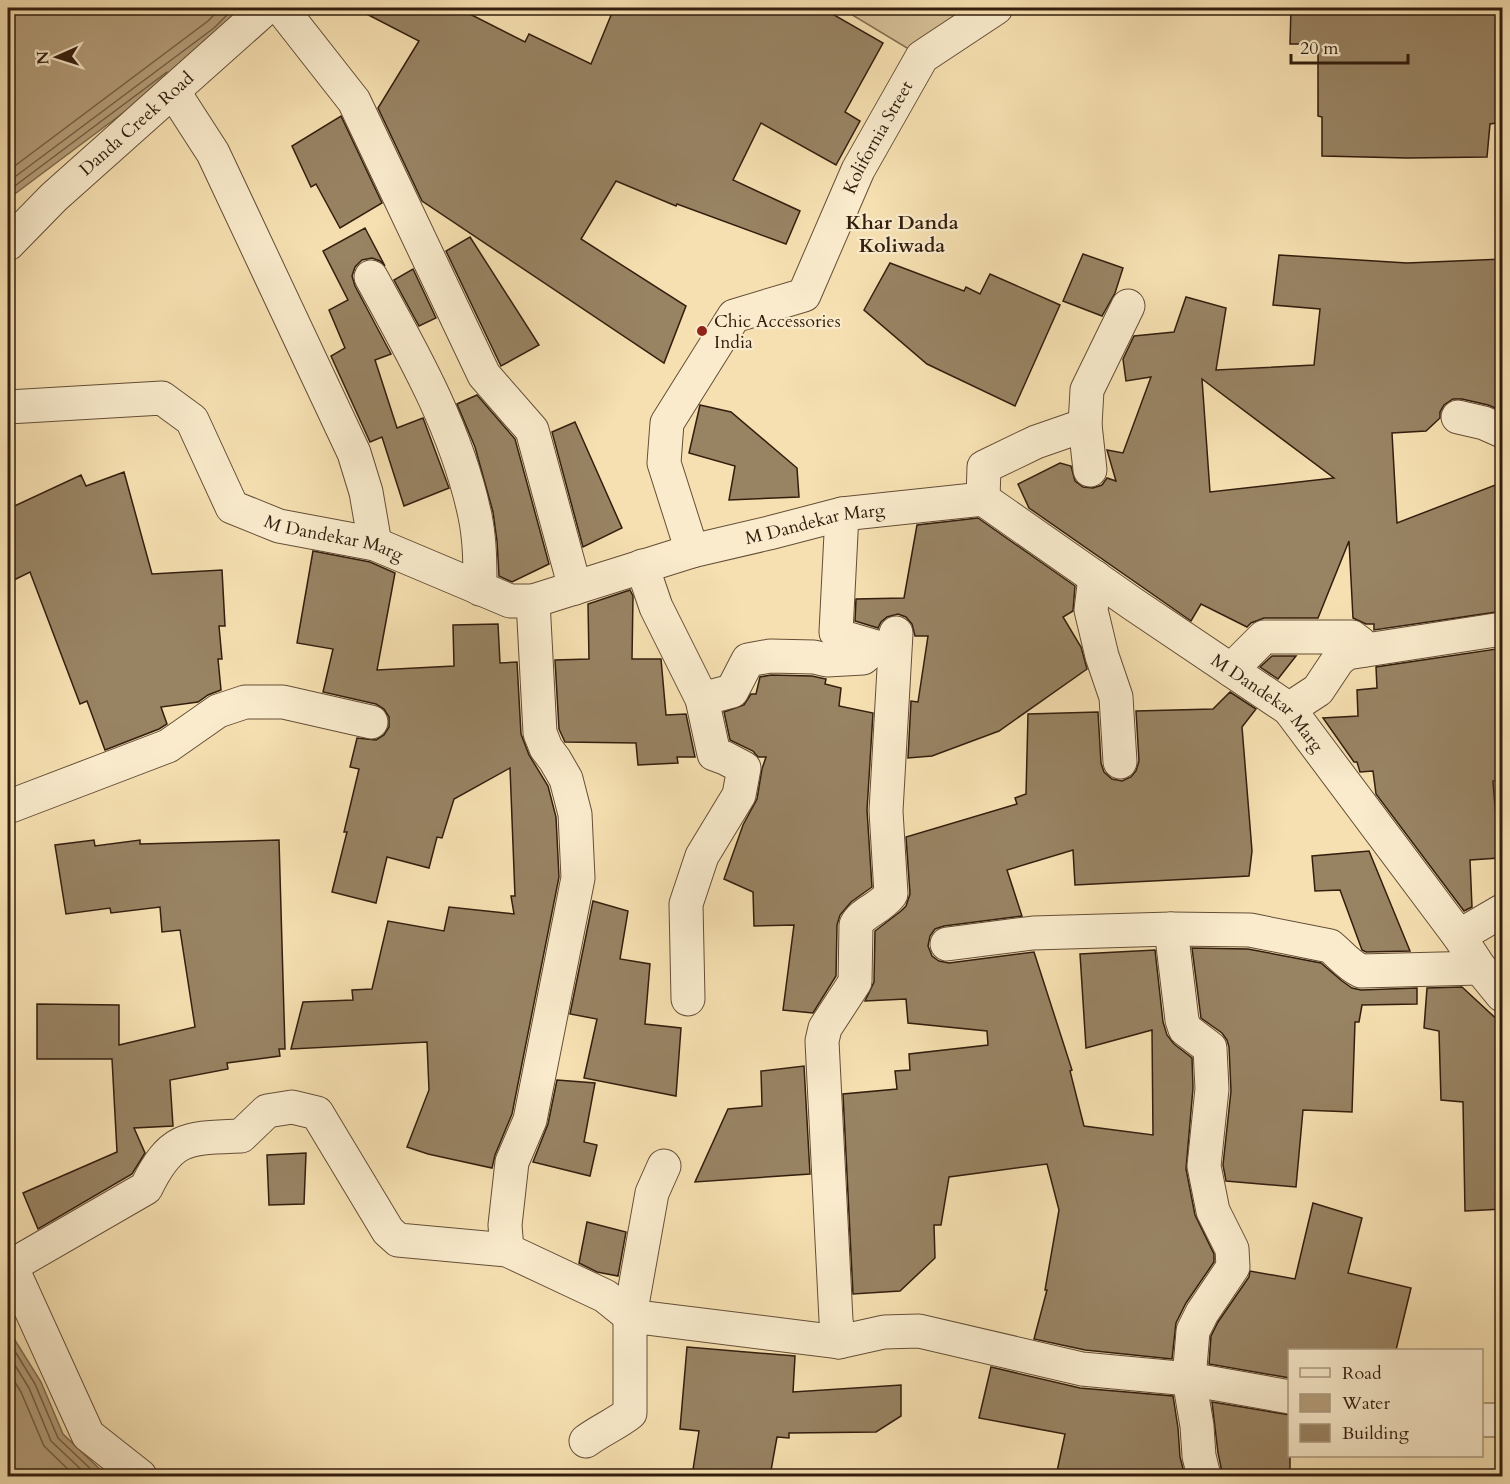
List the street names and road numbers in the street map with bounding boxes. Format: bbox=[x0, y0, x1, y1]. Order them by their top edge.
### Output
street label: Danda Creek Road bbox=[74, 66, 200, 182]
street label: Kolifornia Street bbox=[837, 76, 919, 198]
street label: M Dandekar Marg bbox=[743, 497, 887, 551]
street label: M Dandekar Marg bbox=[260, 509, 408, 568]
street label: M Dandekar Marg bbox=[1206, 648, 1330, 758]

